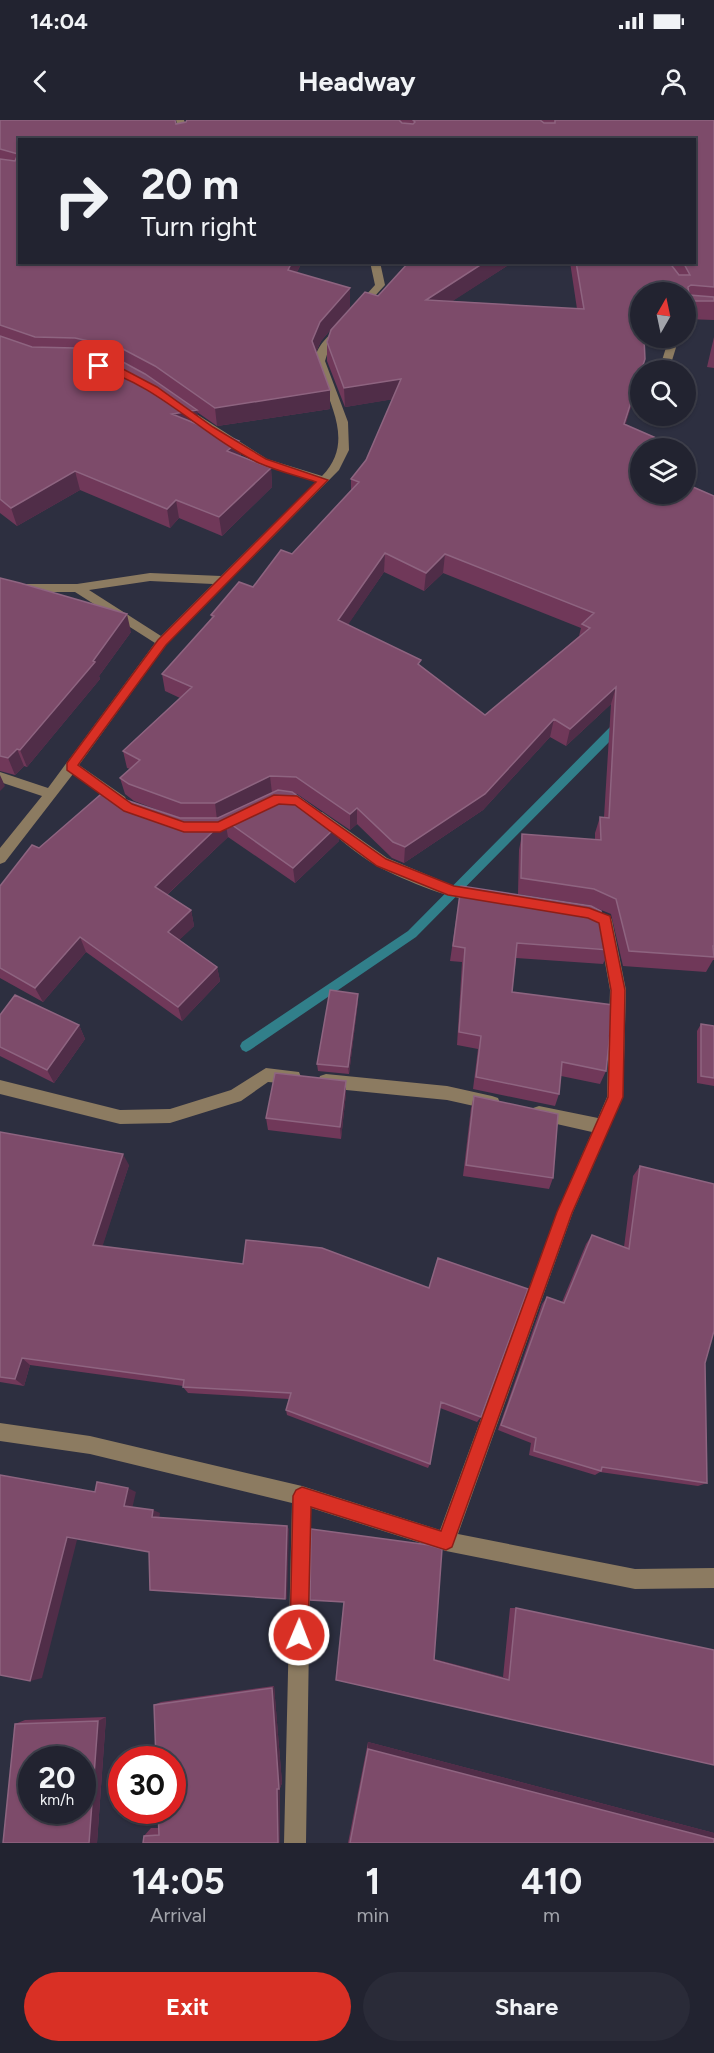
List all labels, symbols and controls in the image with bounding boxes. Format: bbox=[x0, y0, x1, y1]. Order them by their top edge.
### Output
text: 14:04 bbox=[30, 8, 88, 35]
icon: back bbox=[24, 65, 57, 98]
text: Headway bbox=[298, 65, 416, 98]
icon: person bbox=[657, 65, 690, 98]
text: 20 m bbox=[141, 159, 239, 210]
icon: right bbox=[42, 162, 120, 240]
text: Turn right bbox=[141, 210, 257, 243]
north arrow bbox=[630, 282, 696, 348]
map controls bbox=[630, 282, 696, 504]
pin bbox=[73, 340, 124, 391]
icon: arrive bbox=[82, 349, 115, 382]
button: search bbox=[630, 360, 696, 426]
button: layers bbox=[630, 438, 696, 504]
position arrow bbox=[267, 1603, 331, 1667]
speed limit sign: 30 bbox=[108, 1746, 186, 1824]
text: 20 bbox=[39, 1759, 75, 1796]
text: km/h bbox=[40, 1791, 74, 1809]
text: 14:05 bbox=[132, 1860, 225, 1903]
text: 1 bbox=[365, 1860, 380, 1903]
text: 410 bbox=[521, 1860, 582, 1903]
text: Arrival bbox=[150, 1903, 206, 1927]
text: min bbox=[356, 1903, 389, 1927]
text: m bbox=[543, 1903, 560, 1927]
button: Exit bbox=[24, 1972, 351, 2041]
button: Share bbox=[363, 1972, 690, 2041]

